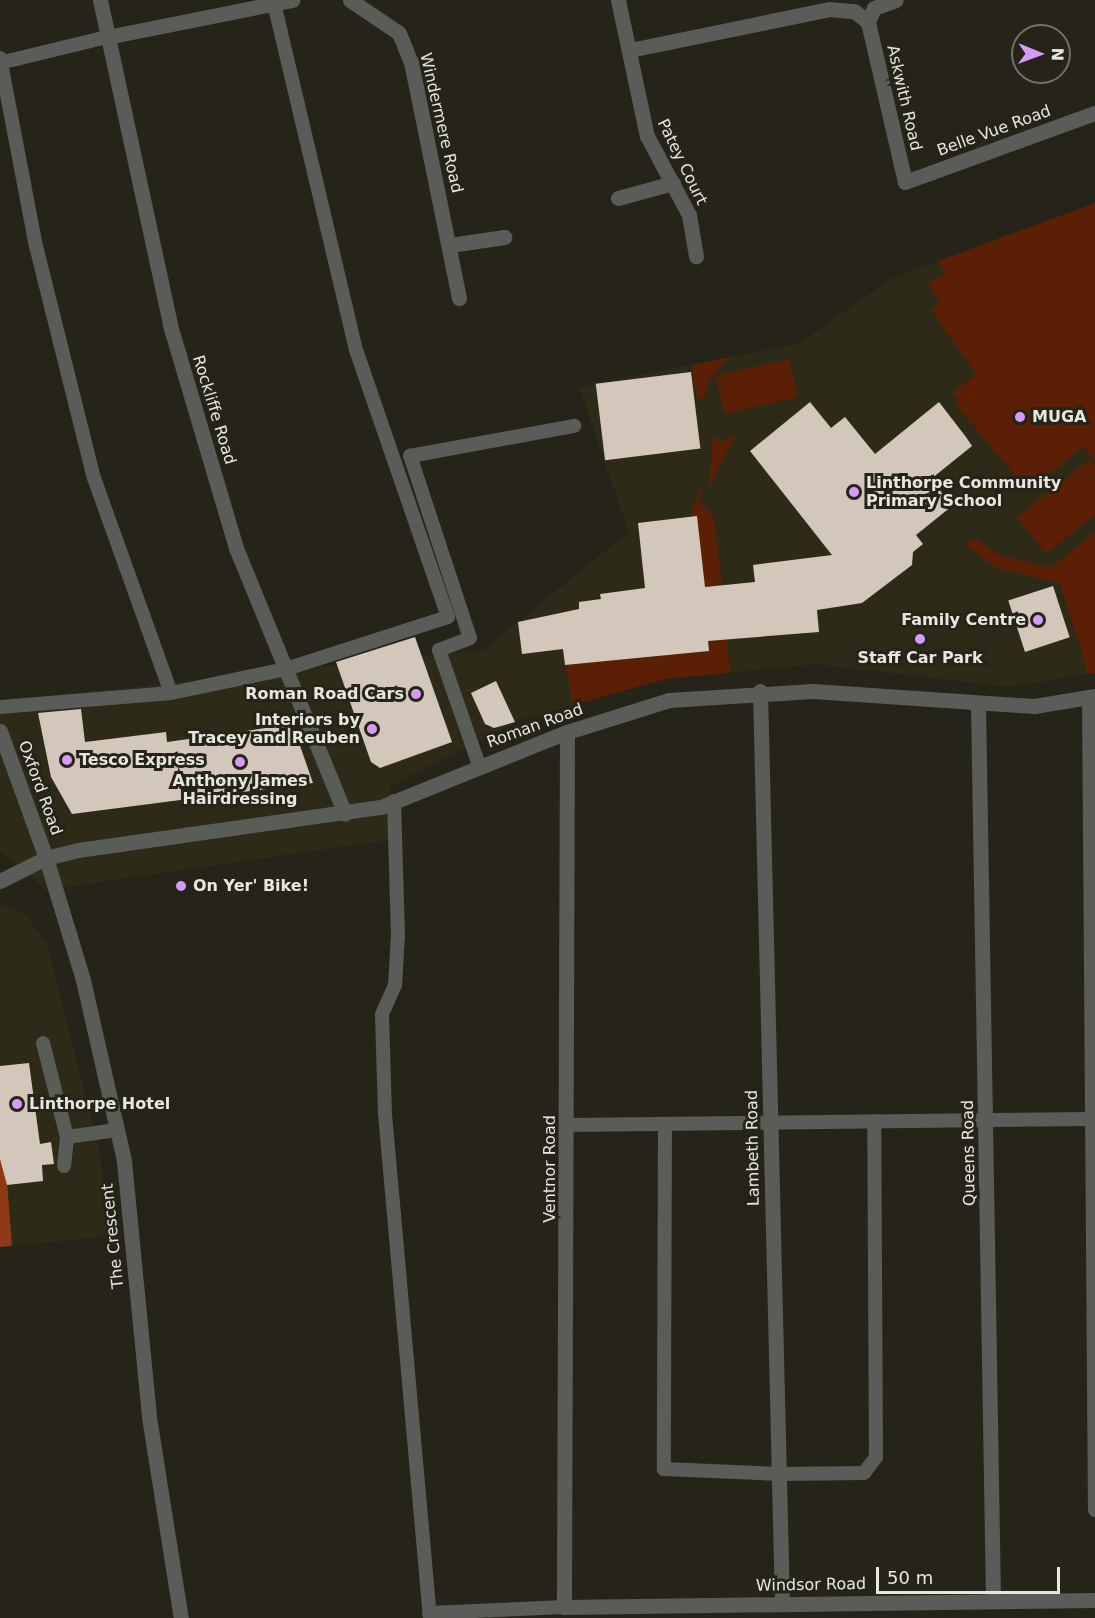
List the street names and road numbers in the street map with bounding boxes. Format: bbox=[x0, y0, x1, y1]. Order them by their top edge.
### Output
street label: Askwith Road bbox=[883, 43, 925, 153]
street label: Windermere Road bbox=[416, 51, 466, 195]
street label: Belle Vue Road bbox=[934, 102, 1054, 160]
street label: Patey Court bbox=[653, 116, 711, 208]
street label: Rockliffe Road bbox=[188, 353, 240, 467]
street label: Roman Road bbox=[484, 700, 586, 752]
street label: Oxford Road bbox=[14, 738, 66, 838]
street label: Lambeth Road bbox=[742, 1090, 764, 1206]
street label: Queens Road bbox=[958, 1100, 980, 1206]
street label: Ventnor Road bbox=[540, 1115, 560, 1223]
street label: The Crescent bbox=[98, 1183, 128, 1289]
street label: Windsor Road bbox=[756, 1574, 866, 1596]

